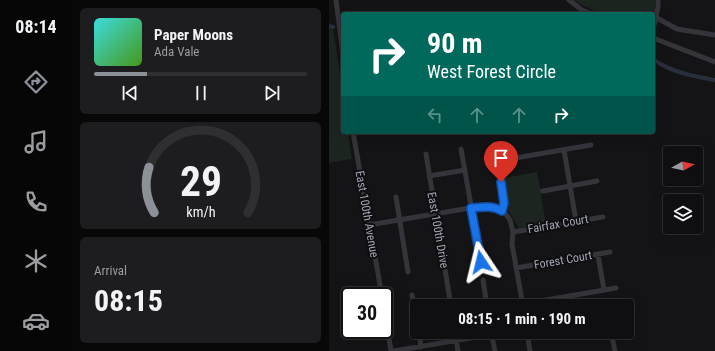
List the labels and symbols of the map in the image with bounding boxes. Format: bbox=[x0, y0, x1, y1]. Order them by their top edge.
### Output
pin bbox=[484, 141, 518, 182]
north arrow bbox=[663, 146, 703, 186]
street label: East 100th Avenue bbox=[352, 169, 382, 259]
street label: East 100th Drive bbox=[424, 191, 452, 270]
street label: Fairfax Court bbox=[526, 212, 590, 236]
position arrow bbox=[460, 241, 502, 283]
street label: Forest Court bbox=[533, 248, 594, 272]
speed limit sign: 30 bbox=[341, 287, 393, 339]

